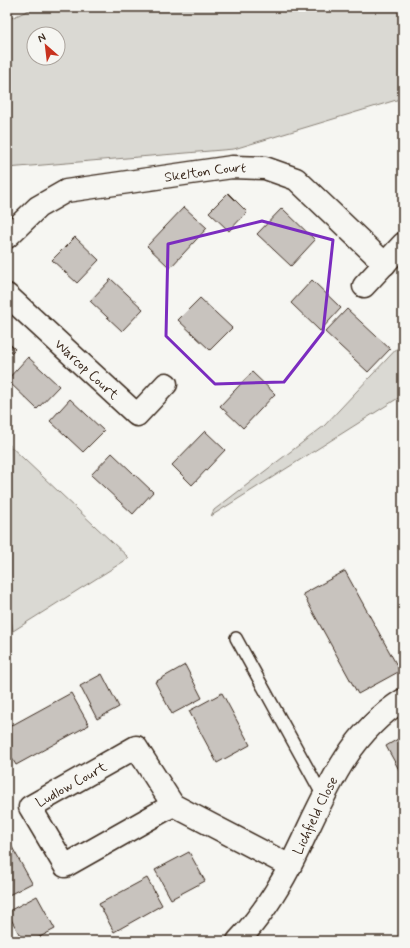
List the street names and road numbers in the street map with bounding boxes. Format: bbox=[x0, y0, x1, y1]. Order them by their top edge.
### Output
street label: Skelton Court bbox=[163, 159, 246, 187]
street label: Warcop Court bbox=[50, 335, 123, 404]
street label: Ludlow Court bbox=[33, 758, 111, 812]
street label: Lichfield Close bbox=[289, 774, 342, 858]

